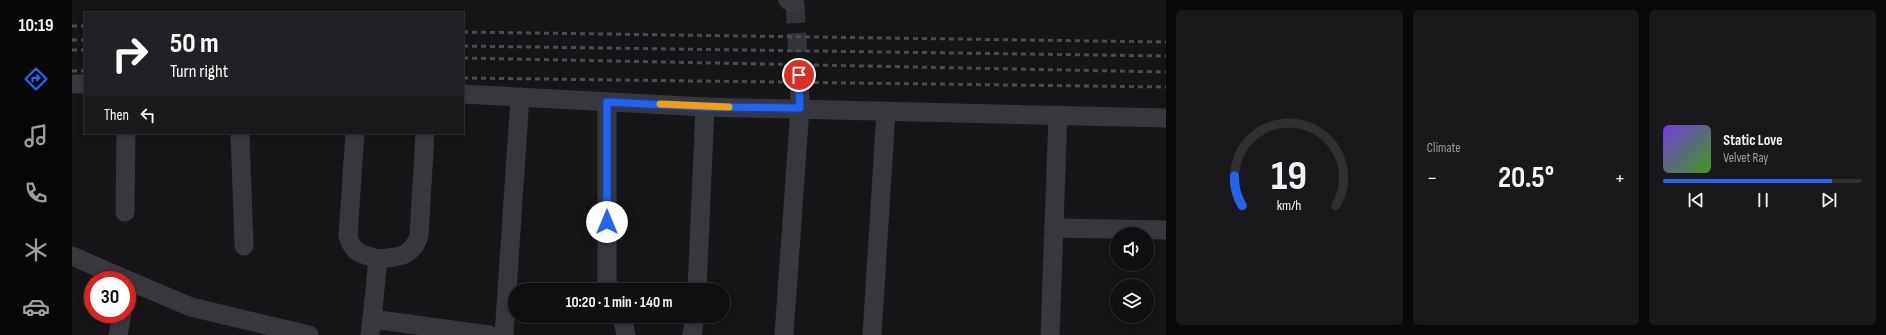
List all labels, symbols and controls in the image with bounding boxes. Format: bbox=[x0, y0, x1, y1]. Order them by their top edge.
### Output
text: 10:19 bbox=[18, 15, 54, 36]
text: 50 m bbox=[170, 27, 219, 60]
icon: right bbox=[104, 28, 156, 80]
pin bbox=[782, 58, 816, 92]
text: Turn right bbox=[170, 61, 228, 82]
icon: arrive bbox=[788, 64, 810, 86]
icon: directions bbox=[22, 65, 50, 93]
icon: left bbox=[137, 104, 159, 126]
text: Then bbox=[104, 106, 129, 125]
icon: music bbox=[22, 122, 50, 150]
text: Static Love bbox=[1723, 131, 1783, 150]
text: Climate bbox=[1427, 140, 1461, 156]
text: Velvet Ray bbox=[1723, 150, 1768, 166]
text: 19 bbox=[1271, 151, 1307, 200]
text: 20.5° bbox=[1498, 160, 1554, 196]
text: − bbox=[1427, 165, 1437, 192]
text: + bbox=[1615, 165, 1625, 192]
icon: phone bbox=[22, 179, 50, 207]
icon: previous bbox=[1685, 189, 1707, 211]
icon: pause bbox=[1752, 189, 1774, 211]
icon: next bbox=[1818, 189, 1840, 211]
text: km/h bbox=[1277, 196, 1302, 213]
position arrow bbox=[586, 201, 628, 243]
map controls bbox=[1110, 227, 1154, 323]
button: sound bbox=[1110, 227, 1154, 271]
icon: climate bbox=[22, 236, 50, 264]
speed limit sign: 30 bbox=[84, 271, 136, 323]
button: layers bbox=[1110, 279, 1154, 323]
icon: car bbox=[22, 293, 50, 321]
text: 10:20 · 1 min · 140 m bbox=[566, 293, 672, 312]

